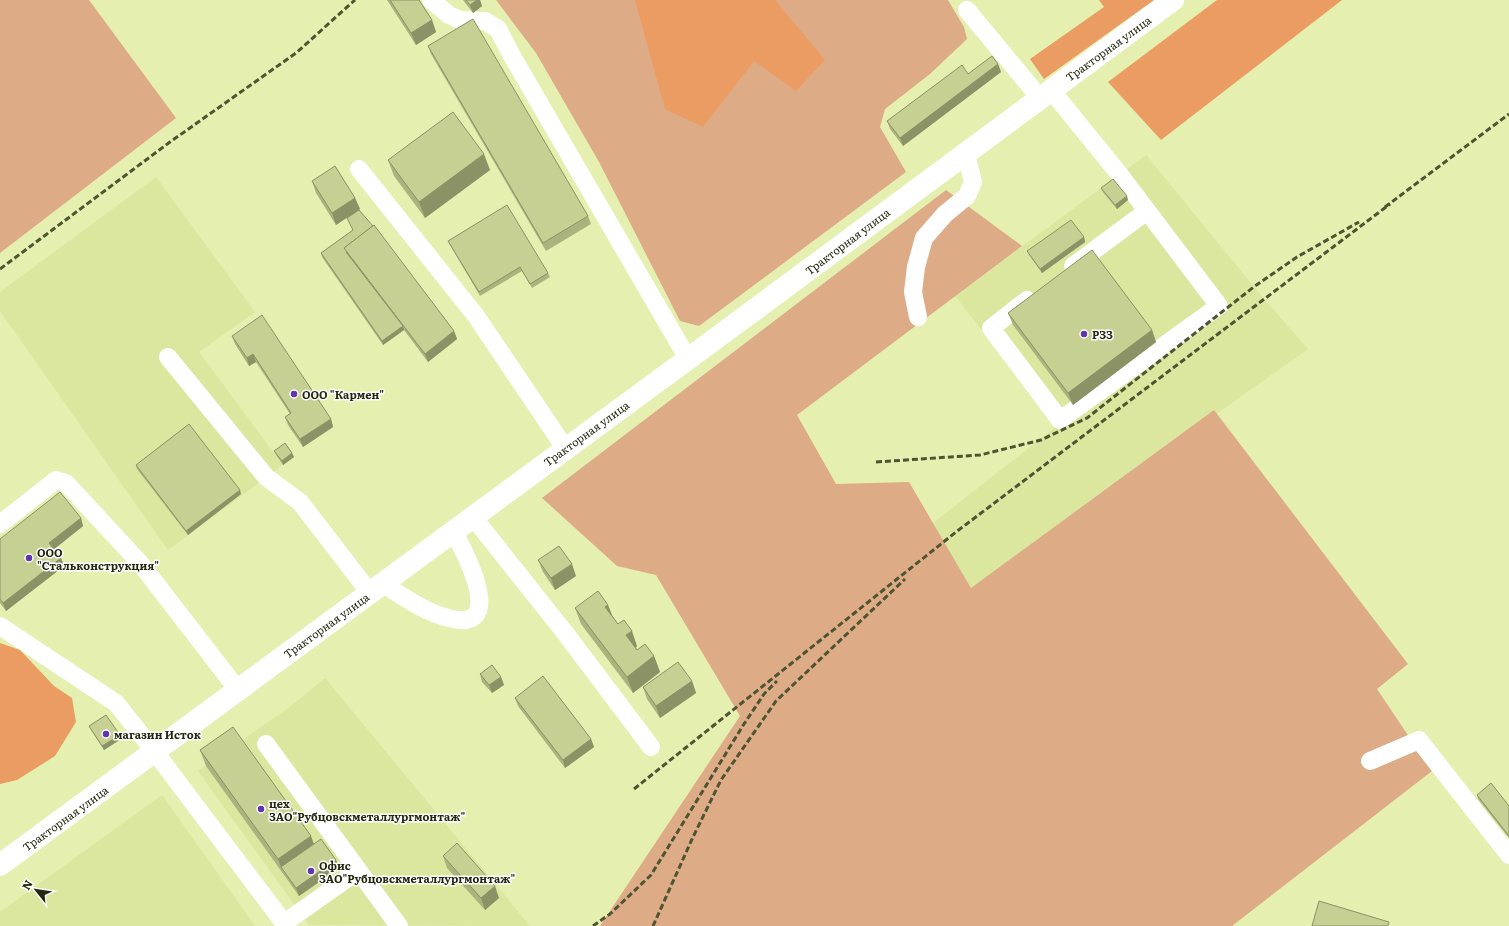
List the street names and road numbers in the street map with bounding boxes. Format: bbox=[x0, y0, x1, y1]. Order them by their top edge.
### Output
street label: Тракторная улица bbox=[1062, 11, 1154, 85]
street label: Тракторная улица bbox=[801, 204, 893, 278]
street label: Тракторная улица bbox=[540, 396, 632, 470]
street label: Тракторная улица bbox=[280, 588, 372, 662]
street label: Тракторная улица bbox=[19, 781, 111, 855]

